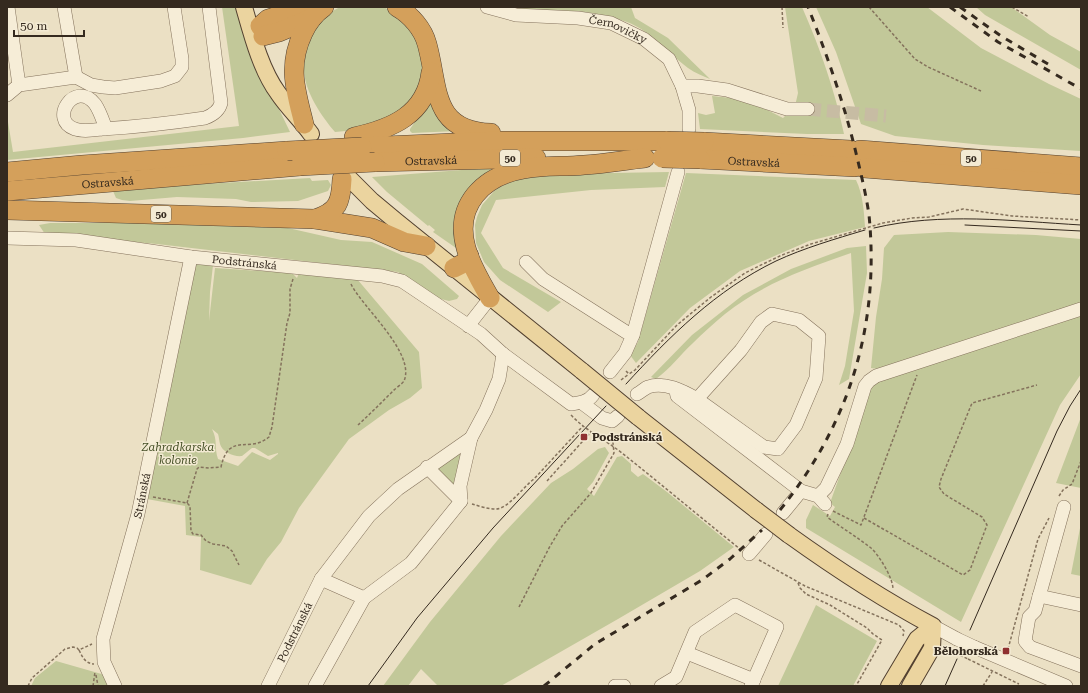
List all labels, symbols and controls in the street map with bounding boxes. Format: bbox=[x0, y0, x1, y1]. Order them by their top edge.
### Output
scale bar bbox=[14, 12, 84, 38]
street label: Černovičky bbox=[588, 13, 649, 47]
text: 50 m bbox=[20, 19, 47, 33]
road number: 50 bbox=[500, 150, 520, 166]
road number: 50 bbox=[961, 150, 981, 166]
street label: Ostravská bbox=[405, 154, 457, 168]
street label: Ostravská bbox=[727, 154, 780, 170]
street label: Ostravská bbox=[81, 174, 134, 192]
road number: 50 bbox=[151, 206, 171, 222]
street label: Podstránská bbox=[211, 253, 278, 273]
place label: Podstránská bbox=[592, 431, 663, 444]
marker: Podstránská bbox=[579, 432, 589, 442]
park label: Zahradkarska kolonie bbox=[141, 441, 215, 467]
street label: Stránská bbox=[131, 472, 153, 520]
street label: Podstránská bbox=[275, 600, 315, 665]
place label: Bělohorská bbox=[934, 645, 999, 658]
marker: Bělohorská bbox=[1001, 646, 1011, 656]

